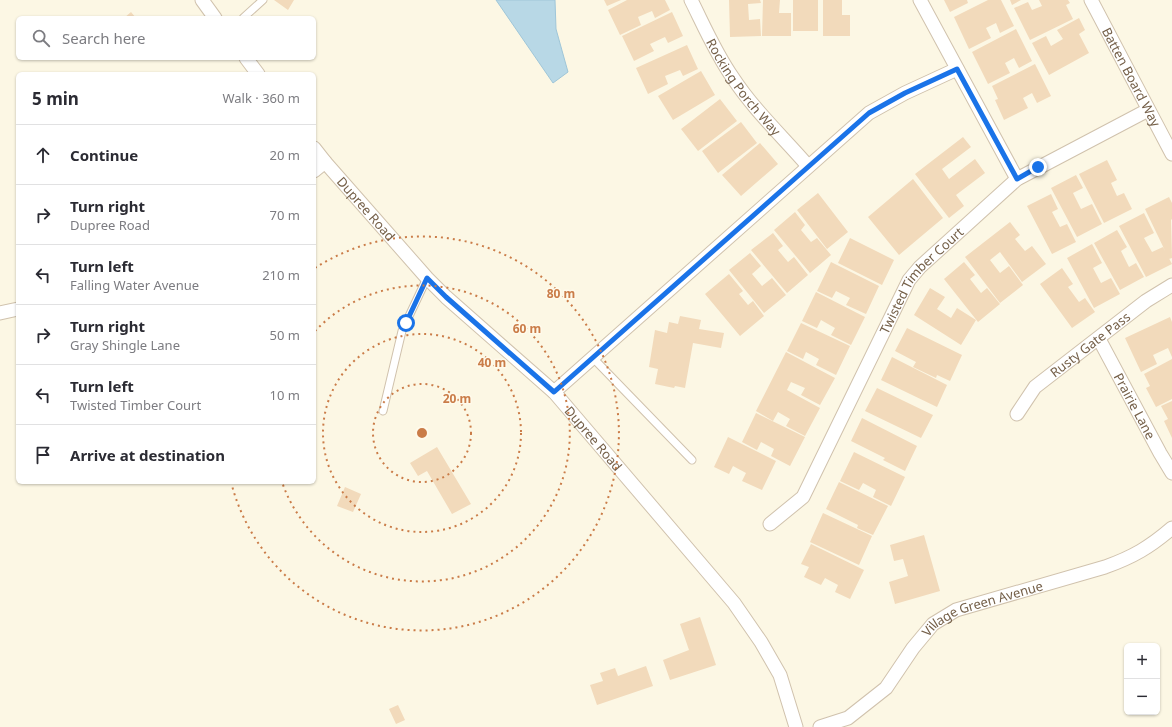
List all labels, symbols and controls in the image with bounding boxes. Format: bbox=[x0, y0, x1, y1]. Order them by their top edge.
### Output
search box bbox=[16, 16, 316, 60]
street label: Batten Board Way bbox=[1098, 24, 1165, 130]
icon: search bbox=[30, 27, 52, 49]
text: Search here bbox=[62, 28, 145, 48]
street label: Rocking Porch Way bbox=[702, 35, 785, 140]
text: 5 min bbox=[32, 87, 79, 110]
text: Walk · 360 m bbox=[222, 89, 300, 107]
icon: ahead bbox=[32, 144, 54, 166]
text: Continue bbox=[70, 145, 138, 165]
text: 20 m bbox=[270, 146, 300, 164]
route end bbox=[1029, 158, 1047, 176]
street label: Dupree Road bbox=[333, 173, 399, 245]
text: Turn right bbox=[70, 196, 145, 216]
icon: right bbox=[32, 204, 54, 226]
text: 70 m bbox=[270, 206, 300, 224]
text: Dupree Road bbox=[70, 216, 150, 234]
street label: Twisted Timber Court bbox=[875, 223, 967, 337]
text: Turn left bbox=[70, 256, 134, 276]
icon: left bbox=[32, 264, 54, 286]
text: 210 m bbox=[262, 266, 300, 284]
text: Falling Water Avenue bbox=[70, 276, 199, 294]
text: 80 m bbox=[547, 285, 575, 302]
street label: Rusty Gate Pass bbox=[1046, 308, 1134, 381]
route start bbox=[397, 314, 415, 332]
text: Turn right bbox=[70, 316, 145, 336]
text: 60 m bbox=[513, 320, 541, 337]
icon: right bbox=[32, 324, 54, 346]
text: 50 m bbox=[270, 326, 300, 344]
text: Gray Shingle Lane bbox=[70, 336, 180, 354]
text: 40 m bbox=[478, 354, 506, 371]
street label: Prairie Lane bbox=[1110, 370, 1160, 442]
text: Turn left bbox=[70, 376, 134, 396]
icon: left bbox=[32, 384, 54, 406]
text: 10 m bbox=[270, 386, 300, 404]
text: 20 m bbox=[443, 390, 471, 407]
text: Twisted Timber Court bbox=[70, 396, 201, 414]
street label: Dupree Road bbox=[561, 402, 626, 475]
centre of rings bbox=[415, 426, 429, 440]
icon: arrive bbox=[32, 444, 54, 466]
text: Arrive at destination bbox=[70, 445, 225, 465]
street label: Village Green Avenue bbox=[917, 576, 1045, 640]
map controls bbox=[1124, 643, 1160, 715]
button: + bbox=[1124, 643, 1160, 679]
button: − bbox=[1124, 679, 1160, 715]

